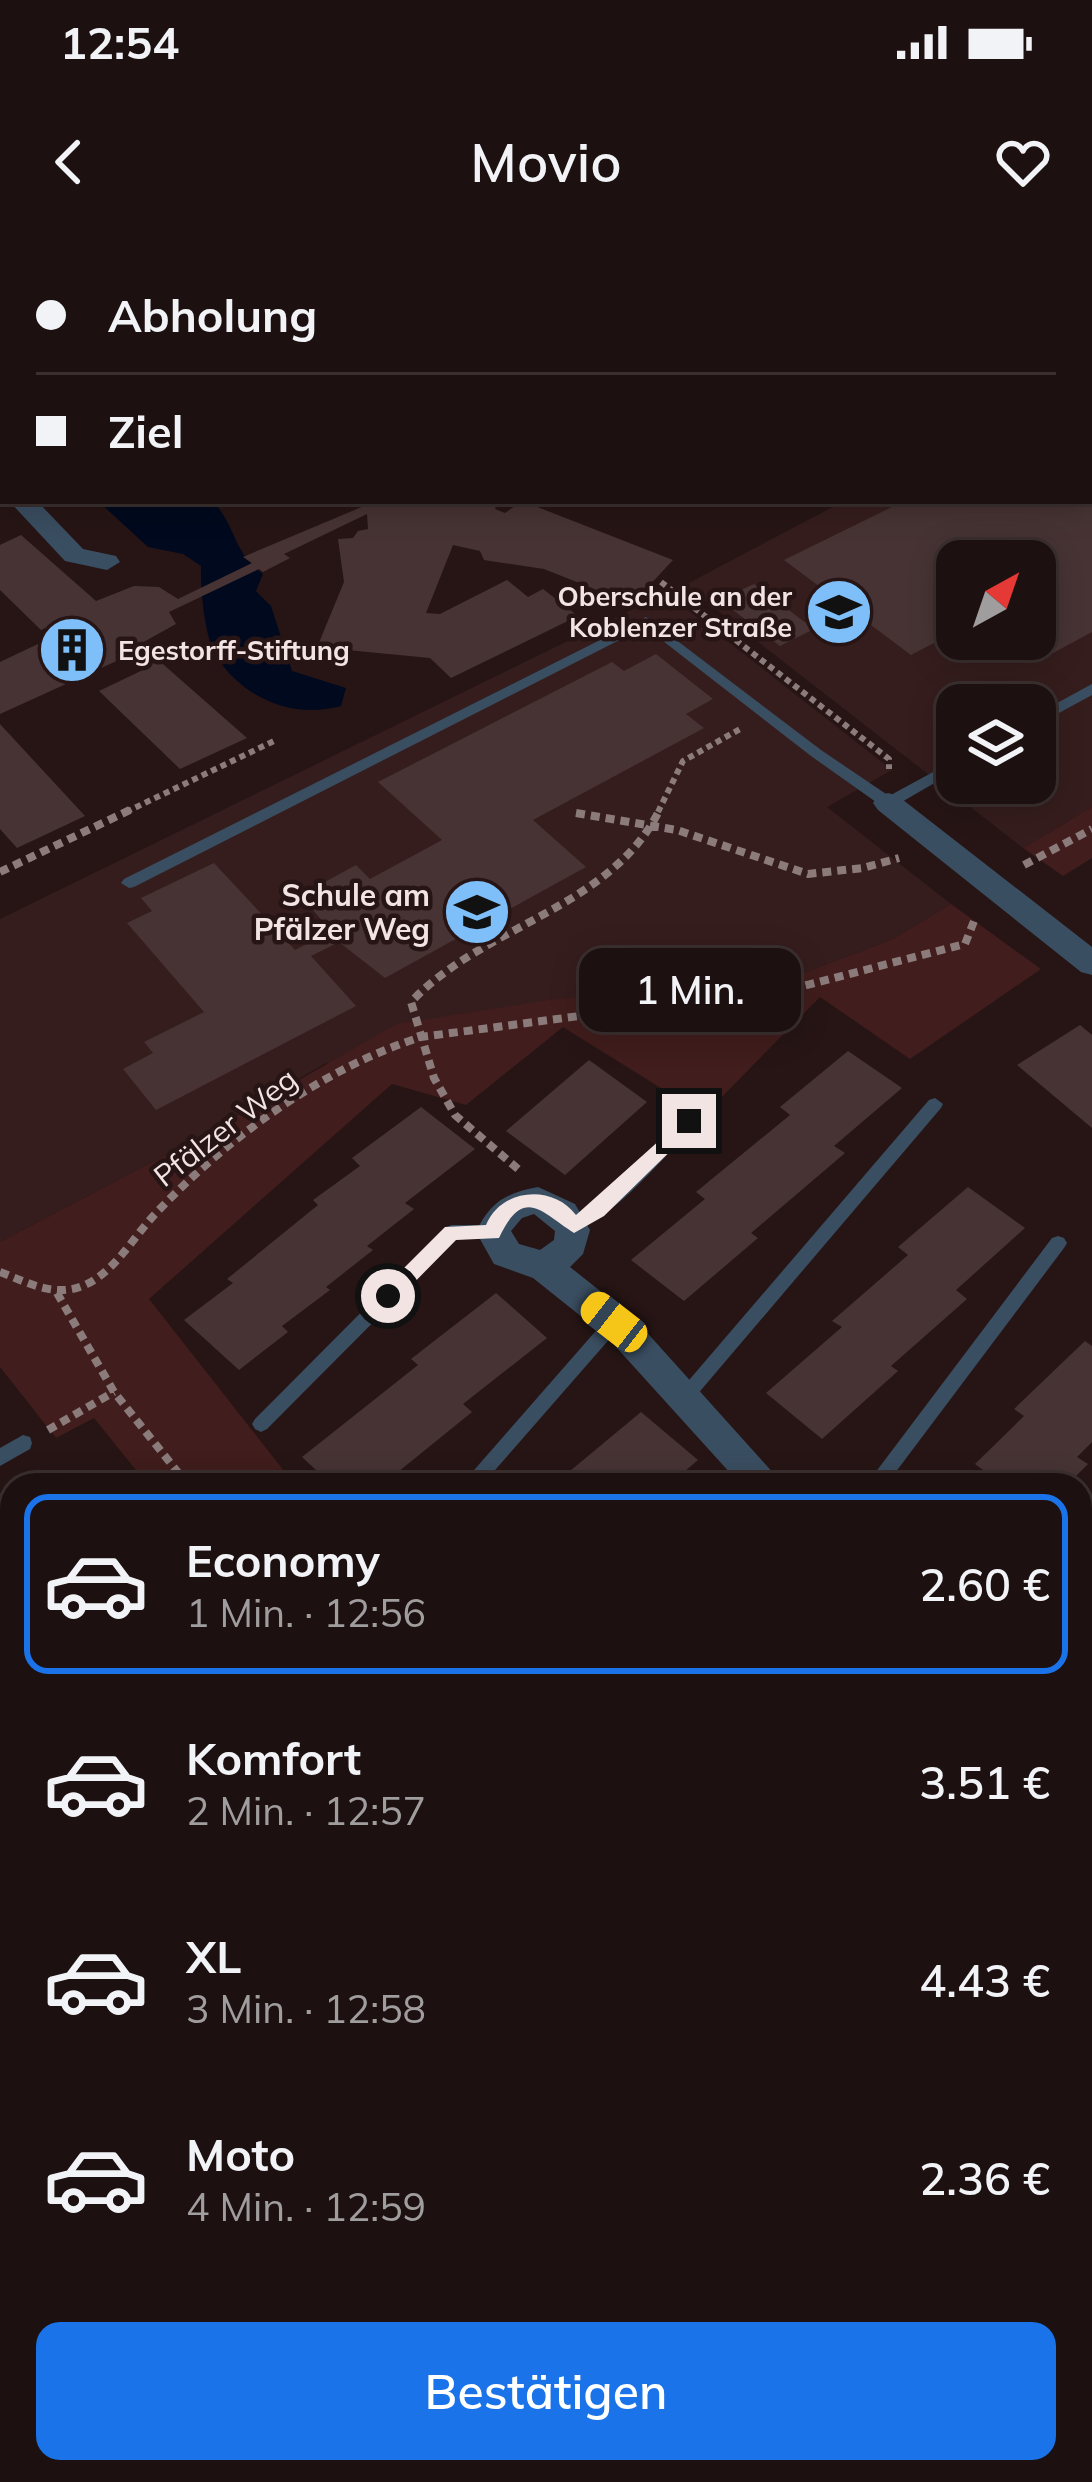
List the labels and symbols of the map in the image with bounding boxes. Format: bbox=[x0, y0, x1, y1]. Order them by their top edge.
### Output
north arrow bbox=[936, 540, 1056, 660]
school or university icon: Oberschule an der Koblenzer Straße bbox=[804, 577, 874, 647]
place label: Oberschule an der Koblenzer Straße bbox=[557, 579, 792, 644]
building icon: Egestorff-Stiftung bbox=[37, 615, 107, 685]
place label: Egestorff-Stiftung bbox=[118, 633, 350, 667]
place label: Schule am Pfälzer Weg bbox=[254, 876, 430, 948]
school or university icon: Schule am Pfälzer Weg bbox=[442, 877, 512, 947]
callout: 1 Min. bbox=[578, 947, 800, 1031]
street label: Pfälzer Weg bbox=[146, 1059, 304, 1195]
route end bbox=[662, 1094, 716, 1148]
route start bbox=[361, 1269, 415, 1323]
car bbox=[575, 1286, 653, 1358]

